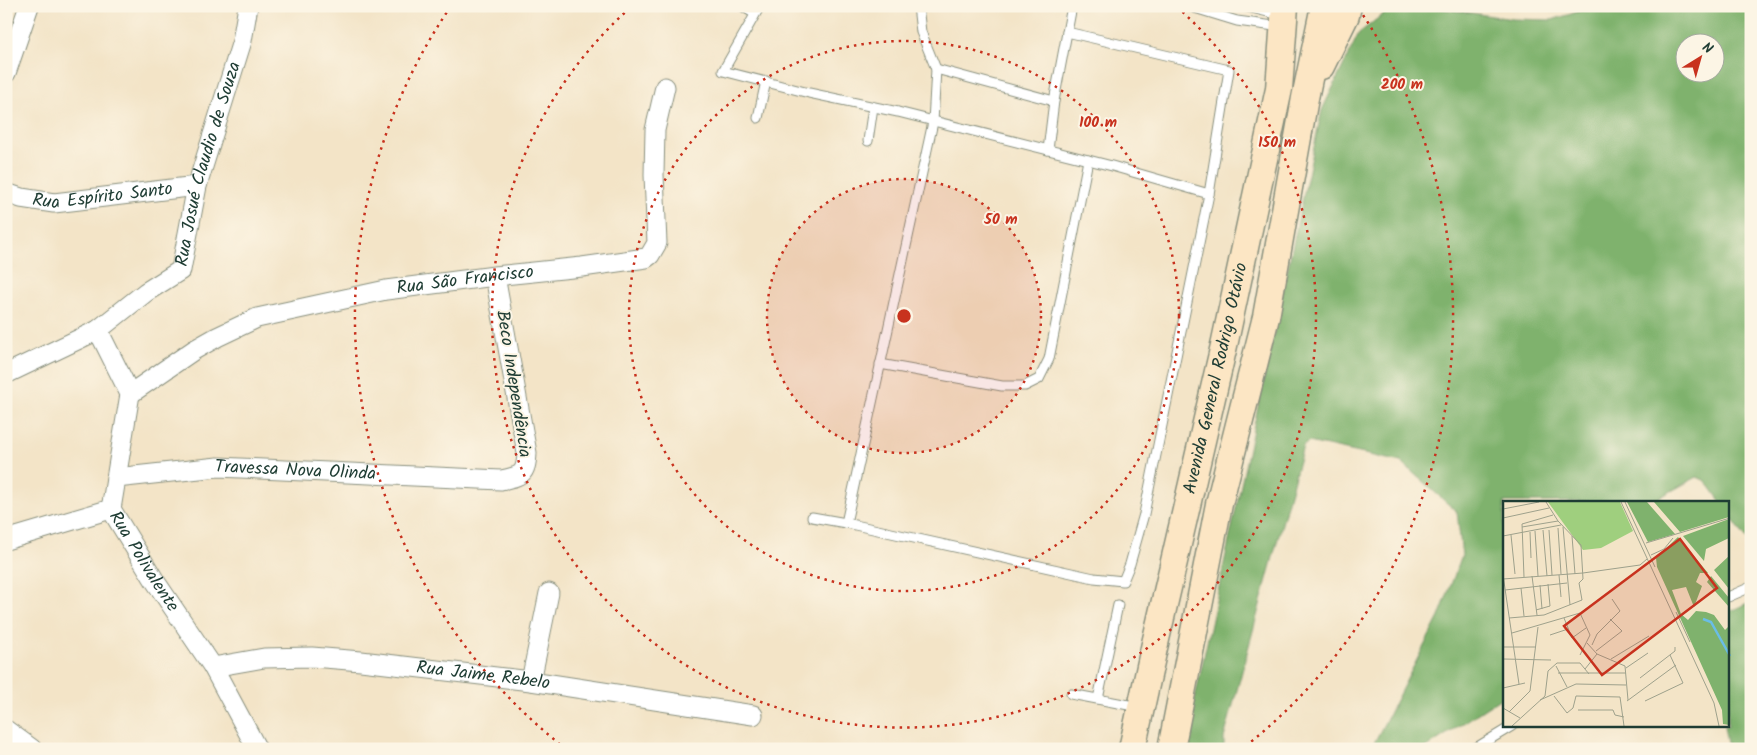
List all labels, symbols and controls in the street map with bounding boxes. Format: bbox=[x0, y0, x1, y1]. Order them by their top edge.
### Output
north arrow bbox=[1674, 32, 1724, 82]
text: N bbox=[1697, 37, 1717, 60]
street label: Rua Josué Claudio de Souza bbox=[167, 58, 249, 269]
text: 200 m bbox=[1381, 73, 1423, 97]
text: 100 m bbox=[1079, 111, 1117, 135]
text: 150 m bbox=[1258, 131, 1296, 155]
street label: Rua Espírito Santo bbox=[30, 174, 174, 218]
text: 50 m bbox=[983, 208, 1018, 232]
street label: Rua São Francisco bbox=[395, 258, 535, 303]
street label: Avenida General Rodrigo Otávio bbox=[1176, 260, 1256, 497]
centre of rings bbox=[895, 307, 913, 325]
street label: Beco Independência bbox=[487, 308, 539, 460]
street label: Travessa Nova Olinda bbox=[214, 452, 377, 489]
inset map bbox=[1503, 501, 1730, 728]
street label: Rua Polivalente bbox=[101, 505, 187, 618]
street label: Rua Jaime Rebelo bbox=[415, 653, 552, 698]

